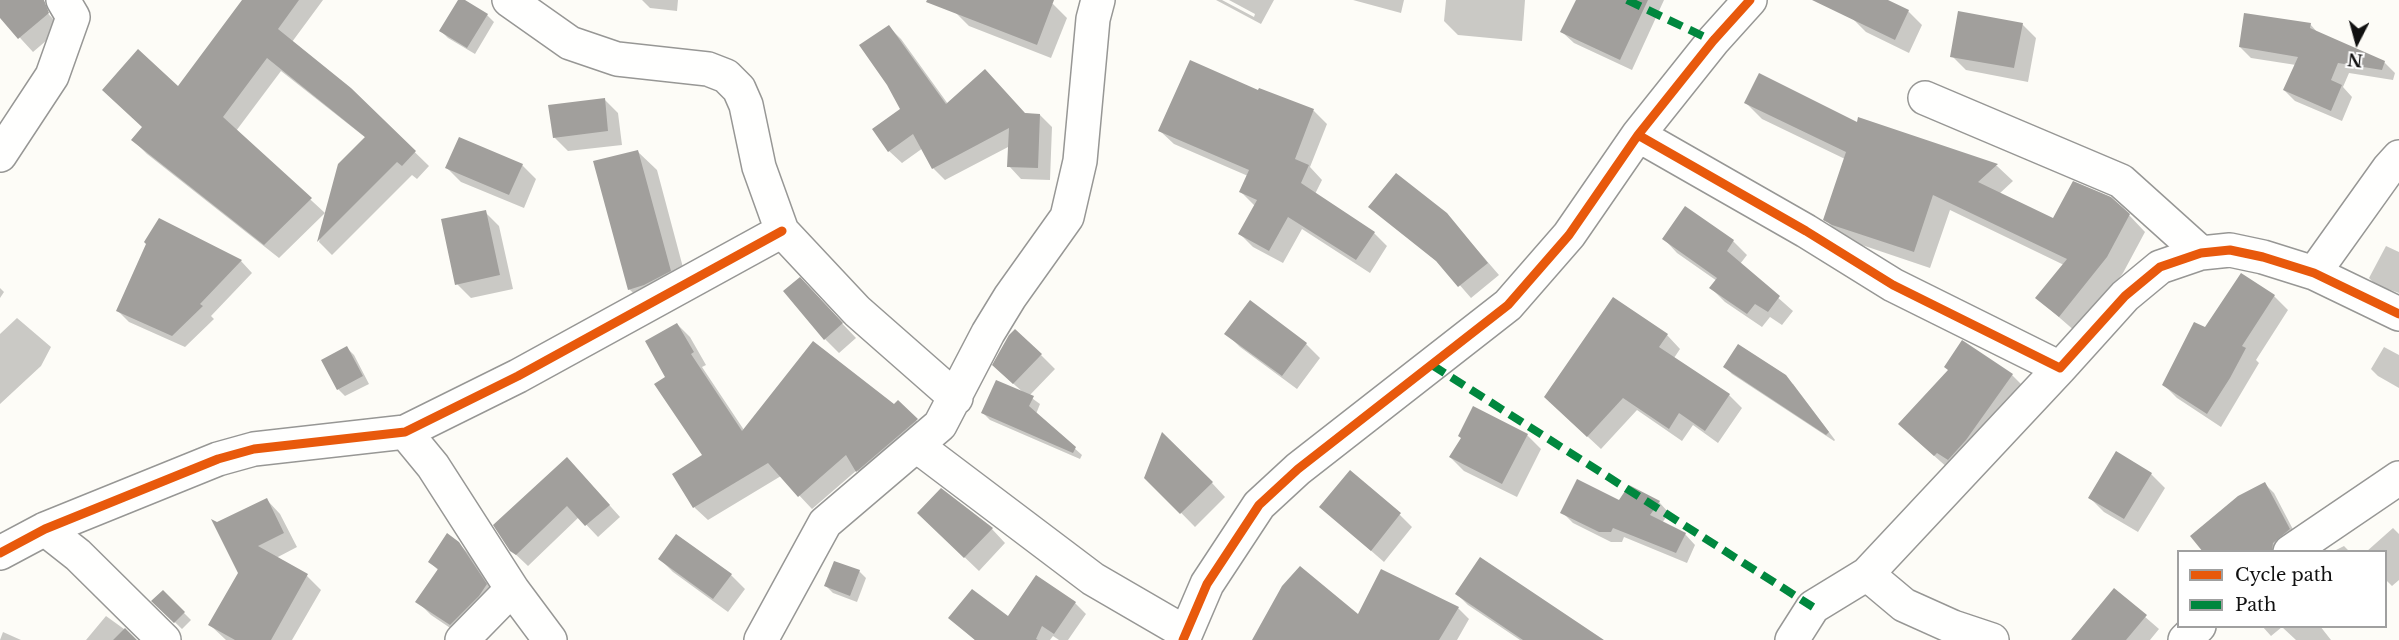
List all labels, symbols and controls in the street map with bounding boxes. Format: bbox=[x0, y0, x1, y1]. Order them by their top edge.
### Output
north arrow bbox=[2327, 12, 2387, 72]
text: N bbox=[2347, 49, 2364, 71]
legend bbox=[2177, 550, 2387, 628]
text: Cycle path bbox=[2235, 564, 2333, 586]
text: Path bbox=[2235, 594, 2276, 616]

